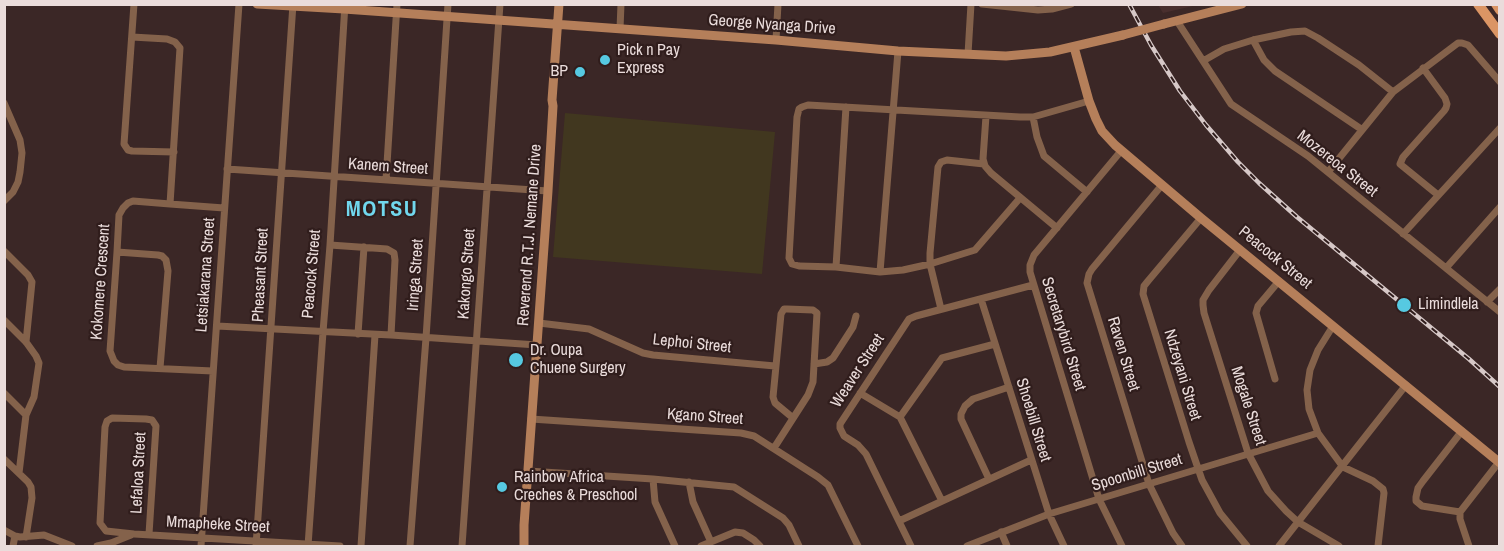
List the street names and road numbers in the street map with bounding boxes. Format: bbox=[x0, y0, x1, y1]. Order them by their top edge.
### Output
street label: George Nyanga Drive bbox=[708, 11, 836, 39]
street label: Mozereoa Street bbox=[1293, 127, 1381, 201]
street label: Reverend R.T.J. Nemane Drive bbox=[514, 143, 546, 327]
street label: Kanem Street bbox=[347, 155, 429, 179]
street label: Letsiakarana Street bbox=[192, 217, 220, 333]
street label: Peacock Street bbox=[1234, 223, 1316, 293]
street label: Kokomere Crescent bbox=[87, 224, 115, 340]
street label: Pheasant Street bbox=[249, 228, 273, 322]
street label: Kakongo Street bbox=[454, 228, 480, 320]
street label: Peacock Street bbox=[299, 229, 325, 319]
street label: Iringa Street bbox=[404, 238, 428, 312]
street label: Secretarybird Street bbox=[1037, 275, 1089, 393]
street label: Raven Street bbox=[1103, 315, 1143, 393]
street label: Ndzeyani Street bbox=[1159, 327, 1205, 423]
street label: Lephoi Street bbox=[652, 330, 732, 358]
street label: Weaver Street bbox=[827, 331, 889, 411]
street label: Mogale Street bbox=[1226, 364, 1270, 448]
street label: Shoebill Street bbox=[1011, 376, 1055, 464]
street label: Kgano Street bbox=[666, 405, 744, 429]
street label: Lefaloa Street bbox=[127, 432, 151, 514]
street label: Spoonbill Street bbox=[1090, 450, 1184, 496]
street label: Mmapheke Street bbox=[166, 513, 270, 537]

